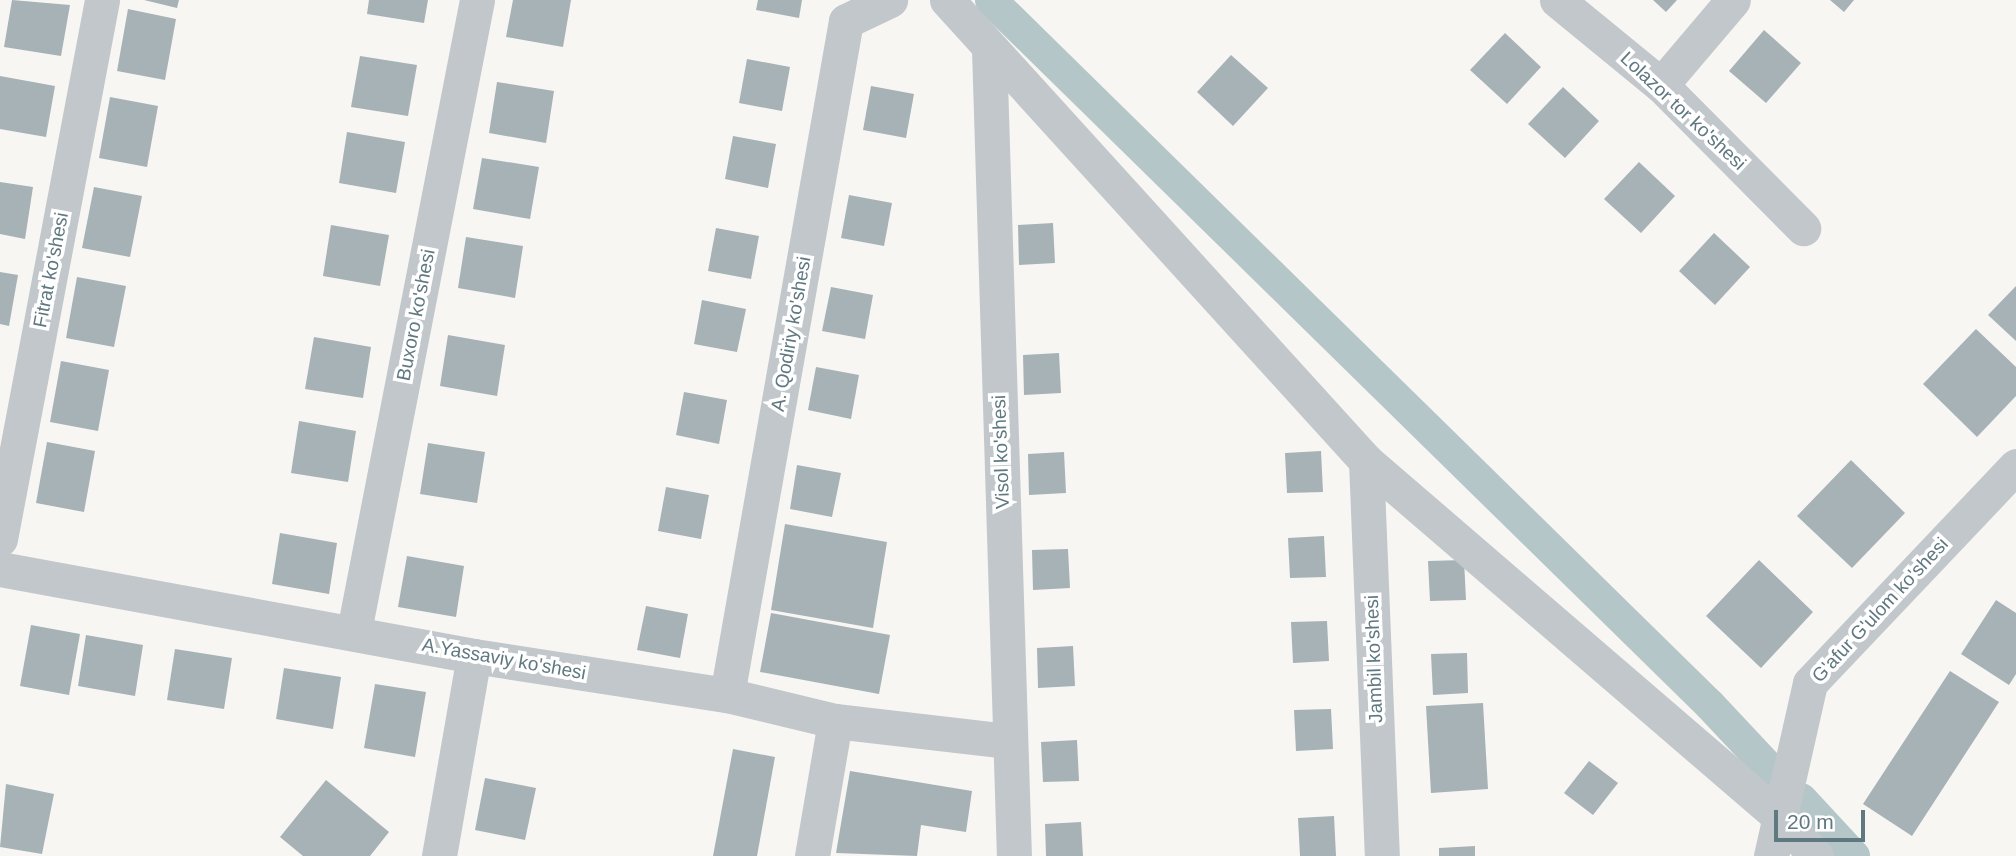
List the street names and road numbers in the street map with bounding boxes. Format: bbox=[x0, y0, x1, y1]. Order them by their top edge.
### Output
street label: Lolazor tor ko'shesi bbox=[1616, 47, 1750, 175]
street label: Fitrat ko'shesi bbox=[29, 211, 73, 329]
street label: Buxoro ko'shesi bbox=[392, 247, 440, 383]
street label: A. Qodiriy ko'shesi bbox=[766, 255, 816, 413]
street label: Visol ko'shesi bbox=[988, 395, 1014, 509]
street label: G'afur G'ulom ko'shesi bbox=[1807, 533, 1953, 687]
street label: Jambil ko'shesi bbox=[1360, 595, 1388, 723]
street label: A.Yassaviy ko'shesi bbox=[420, 633, 588, 685]

